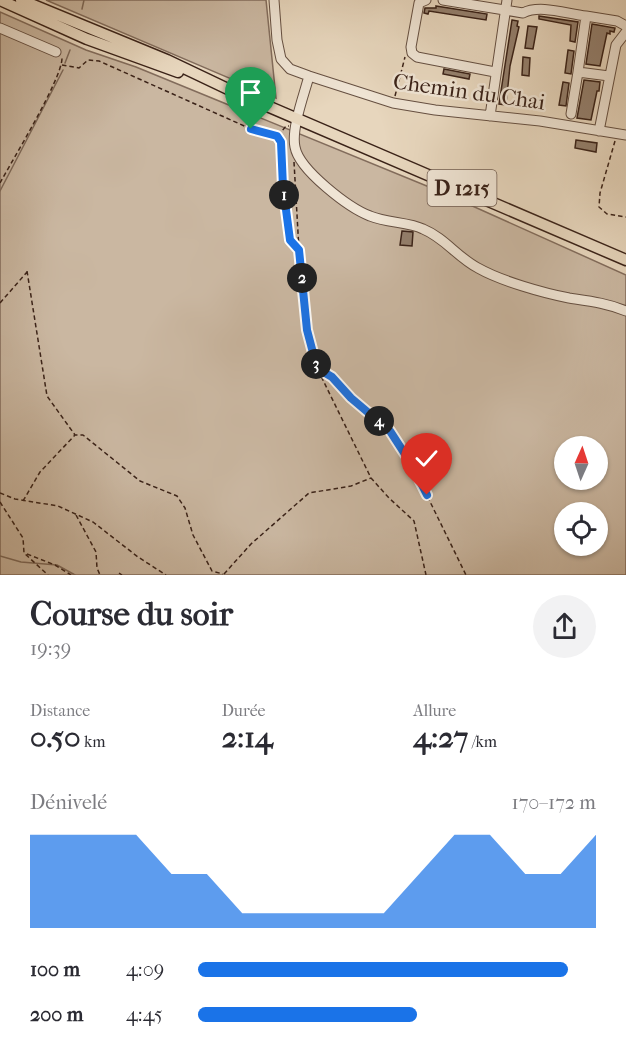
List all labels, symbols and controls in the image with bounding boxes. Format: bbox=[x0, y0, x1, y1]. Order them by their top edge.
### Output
pin bbox=[225, 67, 276, 129]
street label: Chemin du Chai bbox=[391, 68, 547, 116]
icon: arrive bbox=[234, 76, 267, 109]
road number: D 1215 bbox=[428, 170, 496, 206]
pin: 1 bbox=[269, 180, 299, 210]
text: 1 bbox=[281, 185, 287, 204]
pin: 2 bbox=[287, 263, 317, 293]
text: 2 bbox=[298, 268, 306, 287]
pin: 3 bbox=[301, 349, 331, 379]
text: 3 bbox=[313, 354, 319, 373]
pin: 4 bbox=[364, 406, 394, 436]
text: 4 bbox=[374, 411, 384, 430]
pin bbox=[401, 433, 452, 495]
north arrow bbox=[554, 436, 608, 490]
map controls bbox=[554, 436, 608, 556]
icon: check bbox=[410, 442, 443, 475]
button: locate bbox=[554, 502, 608, 556]
text: Course du soir bbox=[30, 595, 233, 634]
button: share bbox=[533, 595, 596, 658]
text: 19:39 bbox=[30, 637, 71, 660]
text: Distance bbox=[30, 701, 90, 720]
text: Durée bbox=[222, 701, 265, 720]
text: Allure bbox=[413, 701, 456, 720]
text: 0.50 bbox=[30, 720, 81, 755]
text: 2:14 bbox=[222, 720, 273, 755]
text: 4:27 bbox=[413, 720, 468, 755]
text: km bbox=[81, 732, 106, 751]
text: /km bbox=[468, 732, 497, 751]
text: Dénivelé bbox=[30, 791, 107, 814]
text: 170–172 m bbox=[512, 791, 596, 814]
text: 100 m bbox=[30, 958, 80, 981]
text: 4:09 bbox=[126, 958, 164, 981]
text: 200 m bbox=[30, 1003, 83, 1026]
text: 4:45 bbox=[126, 1003, 163, 1026]

